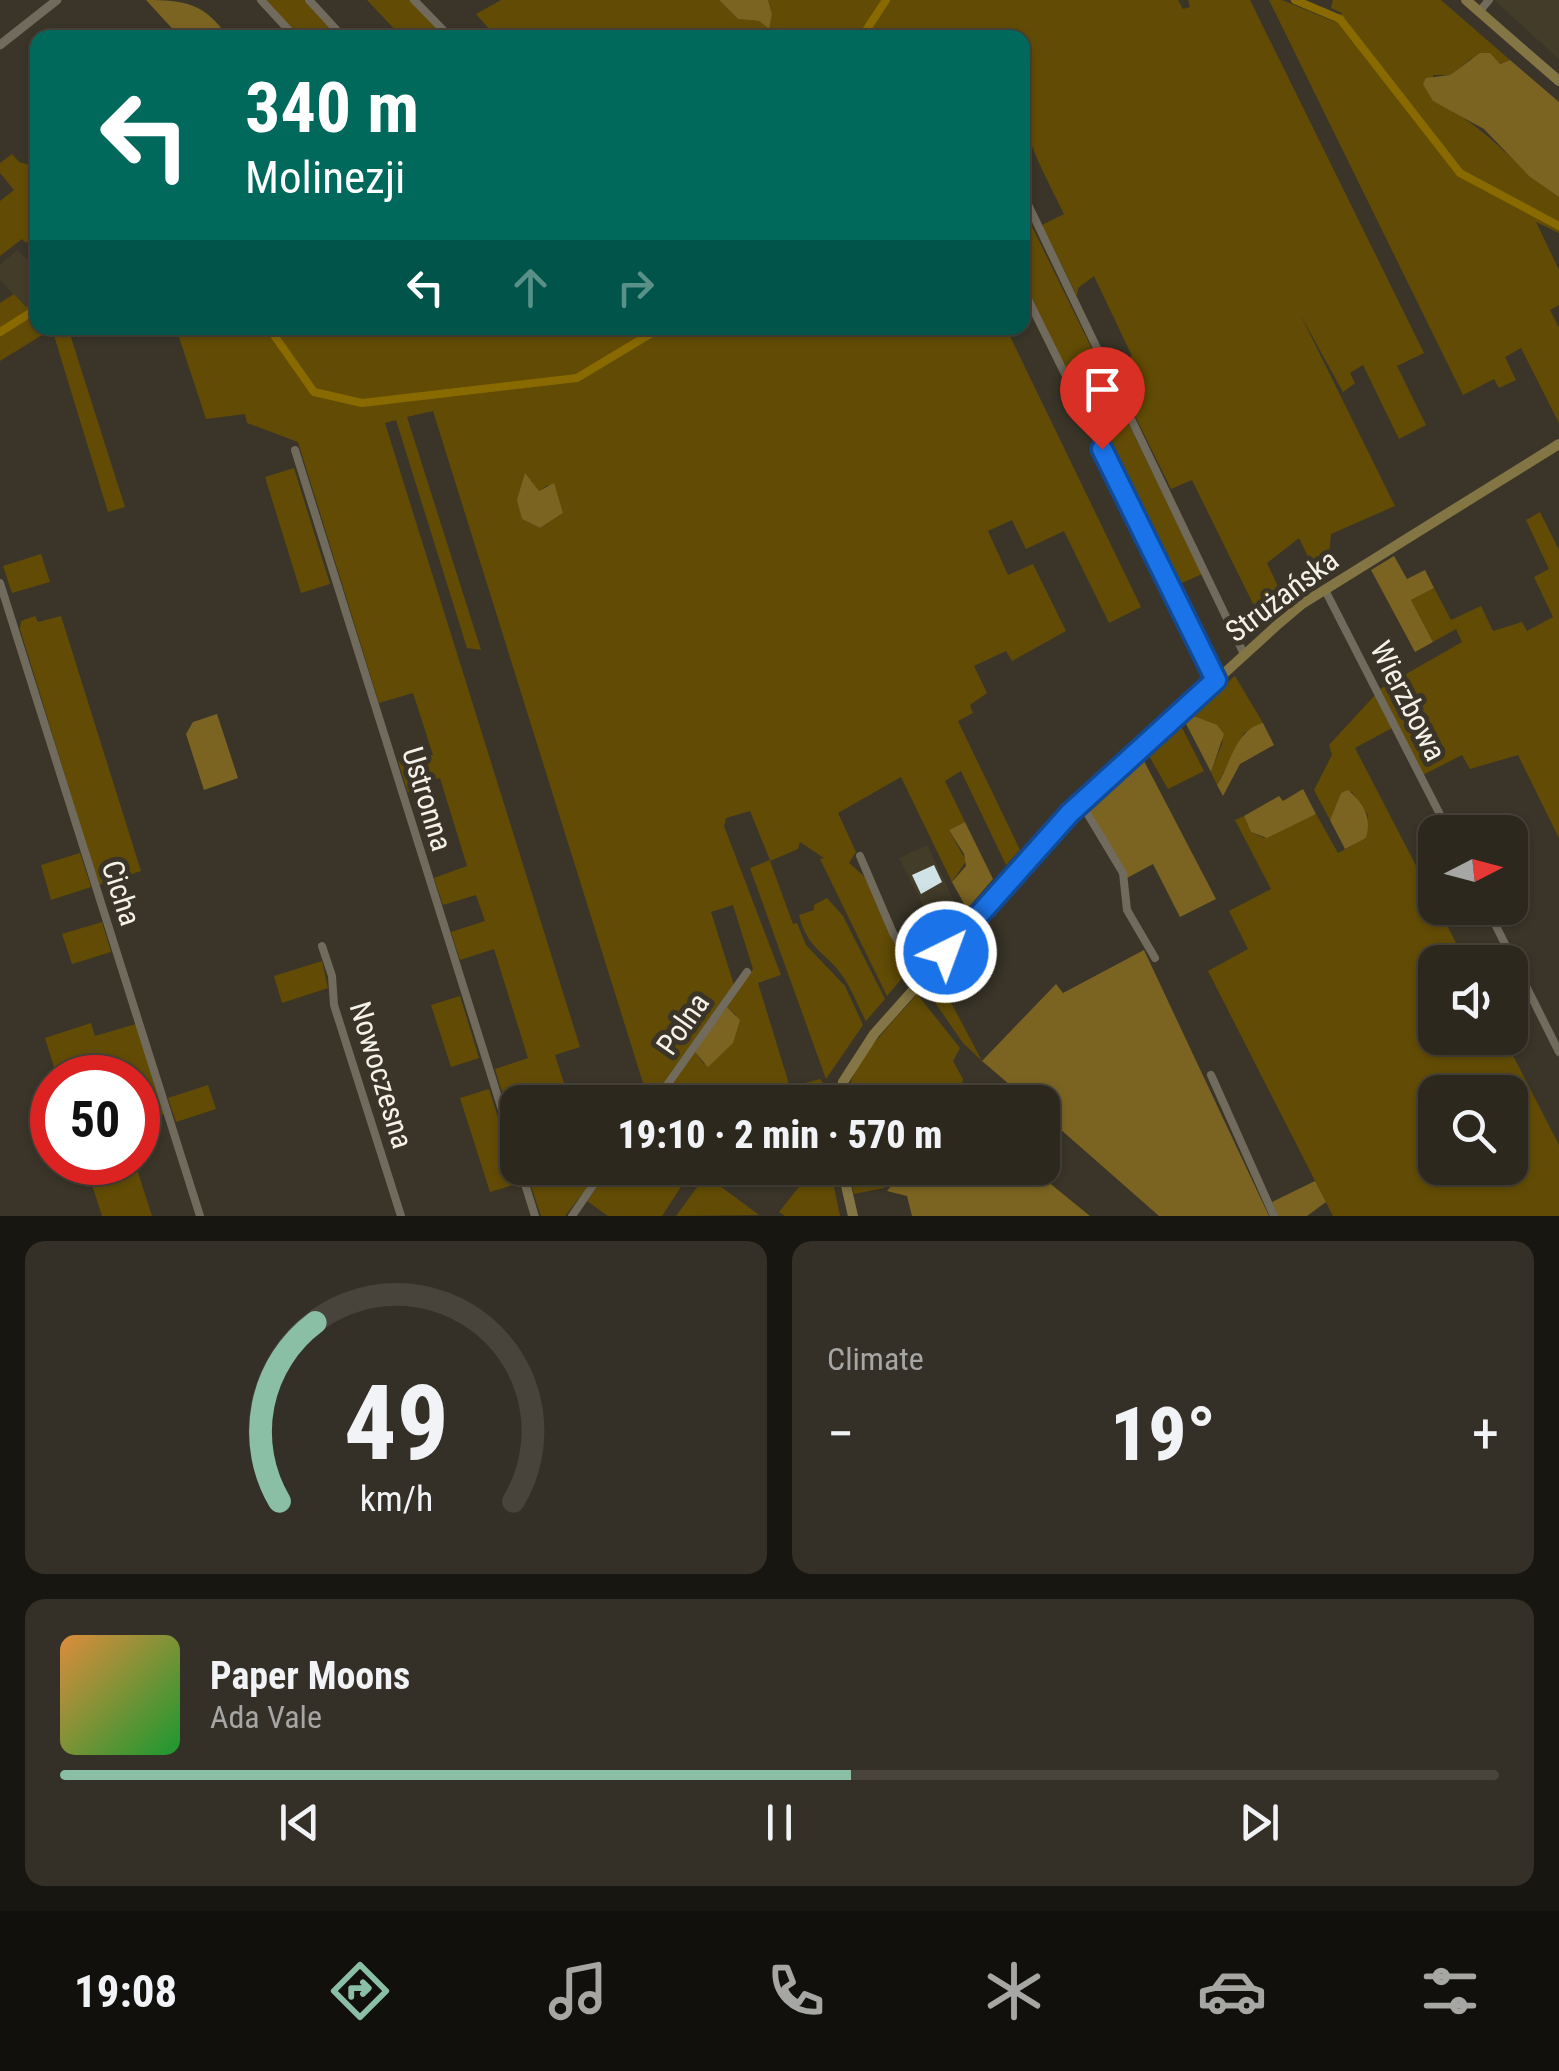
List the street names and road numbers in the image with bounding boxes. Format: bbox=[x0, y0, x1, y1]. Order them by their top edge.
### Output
street label: Strużańska bbox=[1219, 542, 1345, 649]
street label: Wierzbowa bbox=[1363, 635, 1454, 767]
street label: Ustronna bbox=[395, 743, 460, 855]
street label: Cicha bbox=[95, 856, 148, 930]
street label: Polna bbox=[649, 986, 716, 1061]
street label: Nowoczesna bbox=[343, 997, 420, 1152]

